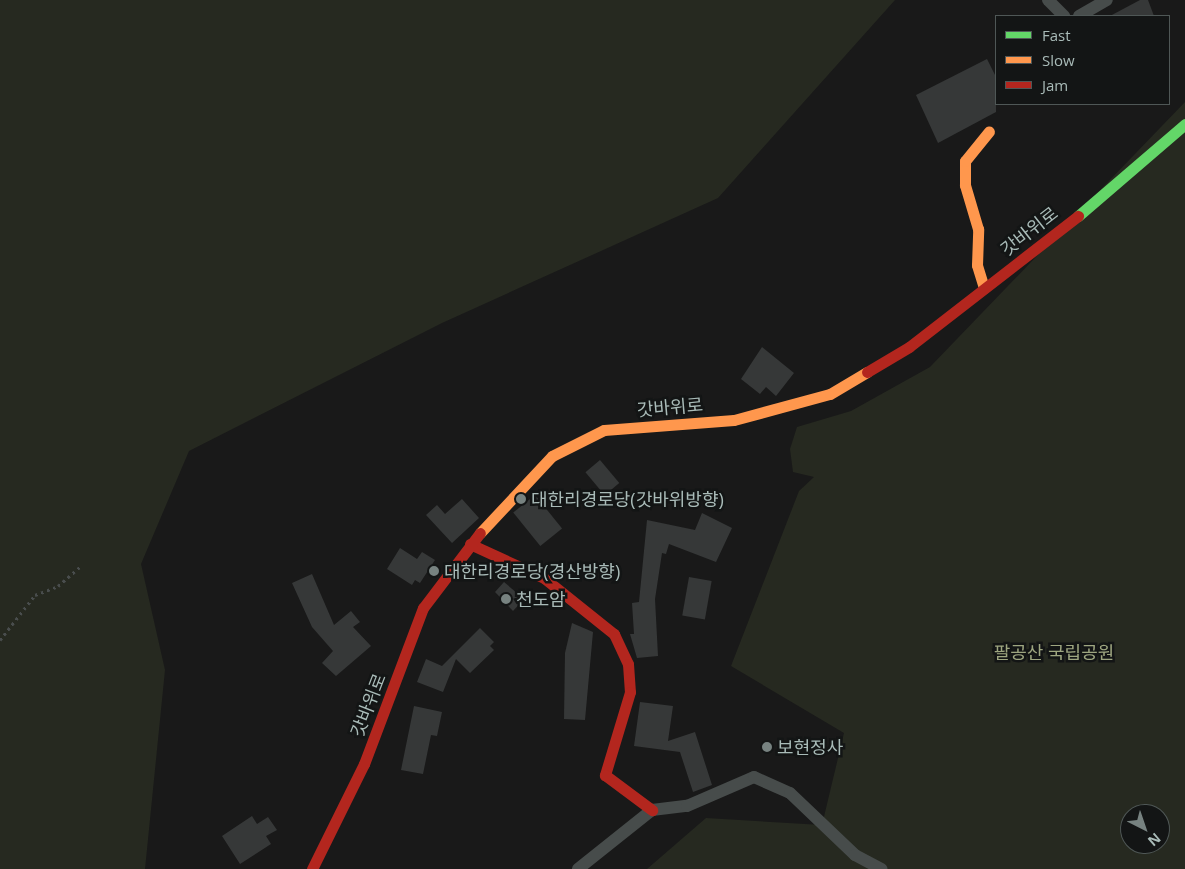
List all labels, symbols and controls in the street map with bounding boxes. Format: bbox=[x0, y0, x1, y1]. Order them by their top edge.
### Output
legend bbox=[995, 15, 1170, 105]
text: Fast bbox=[1042, 25, 1071, 45]
text: Slow bbox=[1042, 50, 1075, 70]
text: Jam bbox=[1042, 75, 1068, 95]
street label: 갓바위로 bbox=[996, 202, 1062, 260]
street label: 갓바위로 bbox=[636, 393, 704, 421]
place label: 대한리경로당(갓바위방향) bbox=[531, 488, 724, 510]
marker: 대한리경로당(갓바위방향) bbox=[515, 493, 527, 505]
place label: 대한리경로당(경산방향) bbox=[444, 560, 620, 582]
marker: 대한리경로당(경산방향) bbox=[428, 565, 440, 577]
place label: 천도암 bbox=[516, 588, 566, 610]
marker: 천도암 bbox=[500, 593, 512, 605]
park label: 팔공산 국립공원 bbox=[994, 641, 1114, 663]
street label: 갓바위로 bbox=[346, 670, 390, 740]
place label: 보현정사 bbox=[777, 736, 843, 758]
marker: 보현정사 bbox=[761, 741, 773, 753]
north arrow bbox=[1120, 804, 1170, 854]
text: N bbox=[1144, 829, 1165, 851]

